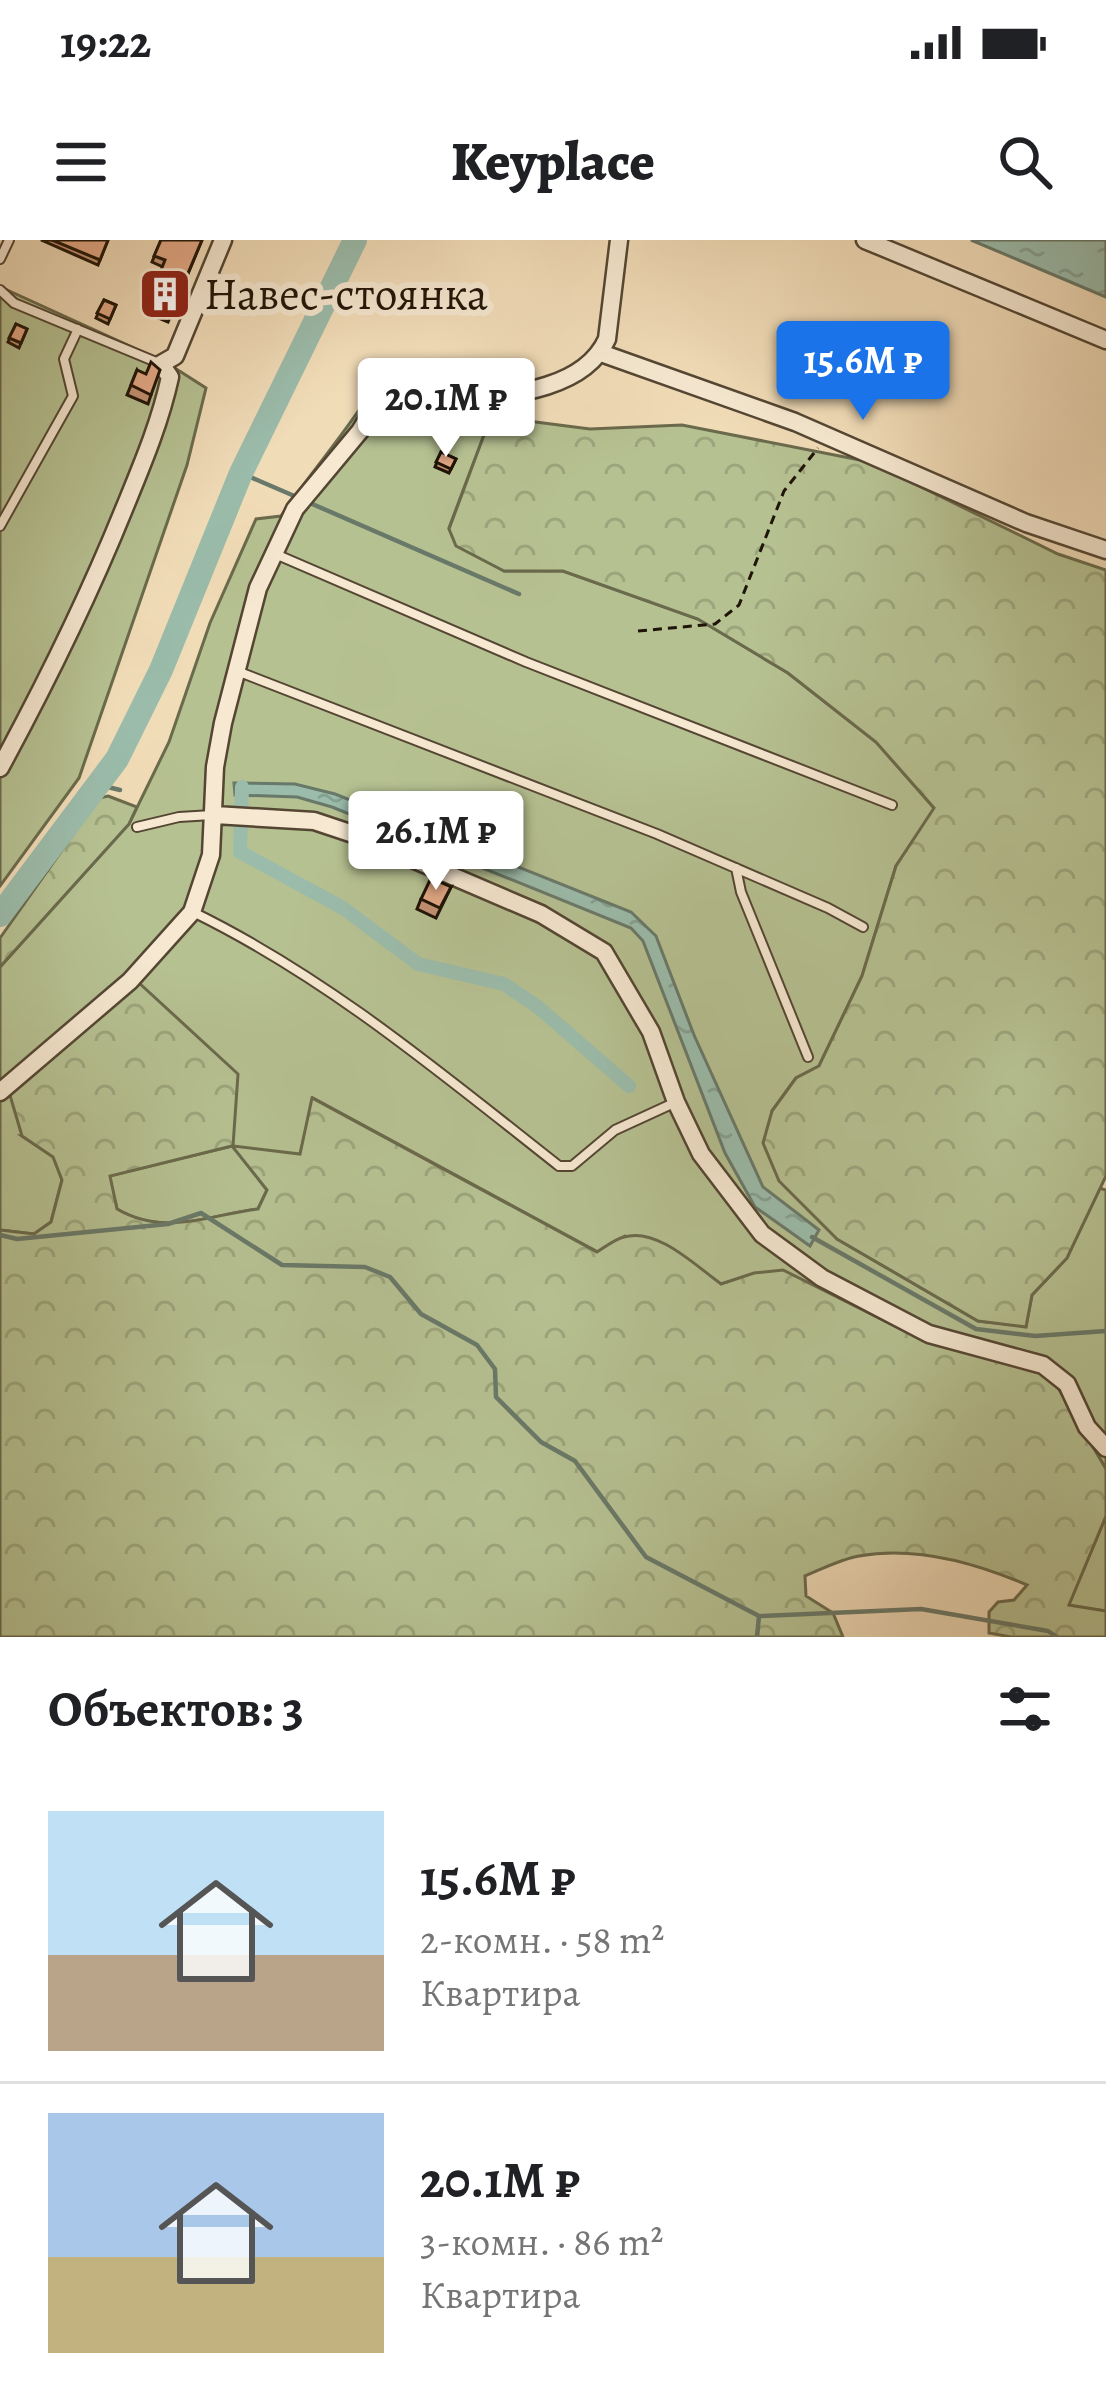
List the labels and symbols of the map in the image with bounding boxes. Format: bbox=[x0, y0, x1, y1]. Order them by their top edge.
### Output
place label: Навес-стоянка bbox=[204, 263, 488, 325]
building icon: Навес-стоянка bbox=[137, 266, 193, 322]
pin: 15.6M ₽ bbox=[752, 321, 974, 423]
pin: 20.1M ₽ bbox=[335, 358, 557, 460]
pin: 26.1M ₽ bbox=[325, 791, 547, 893]

